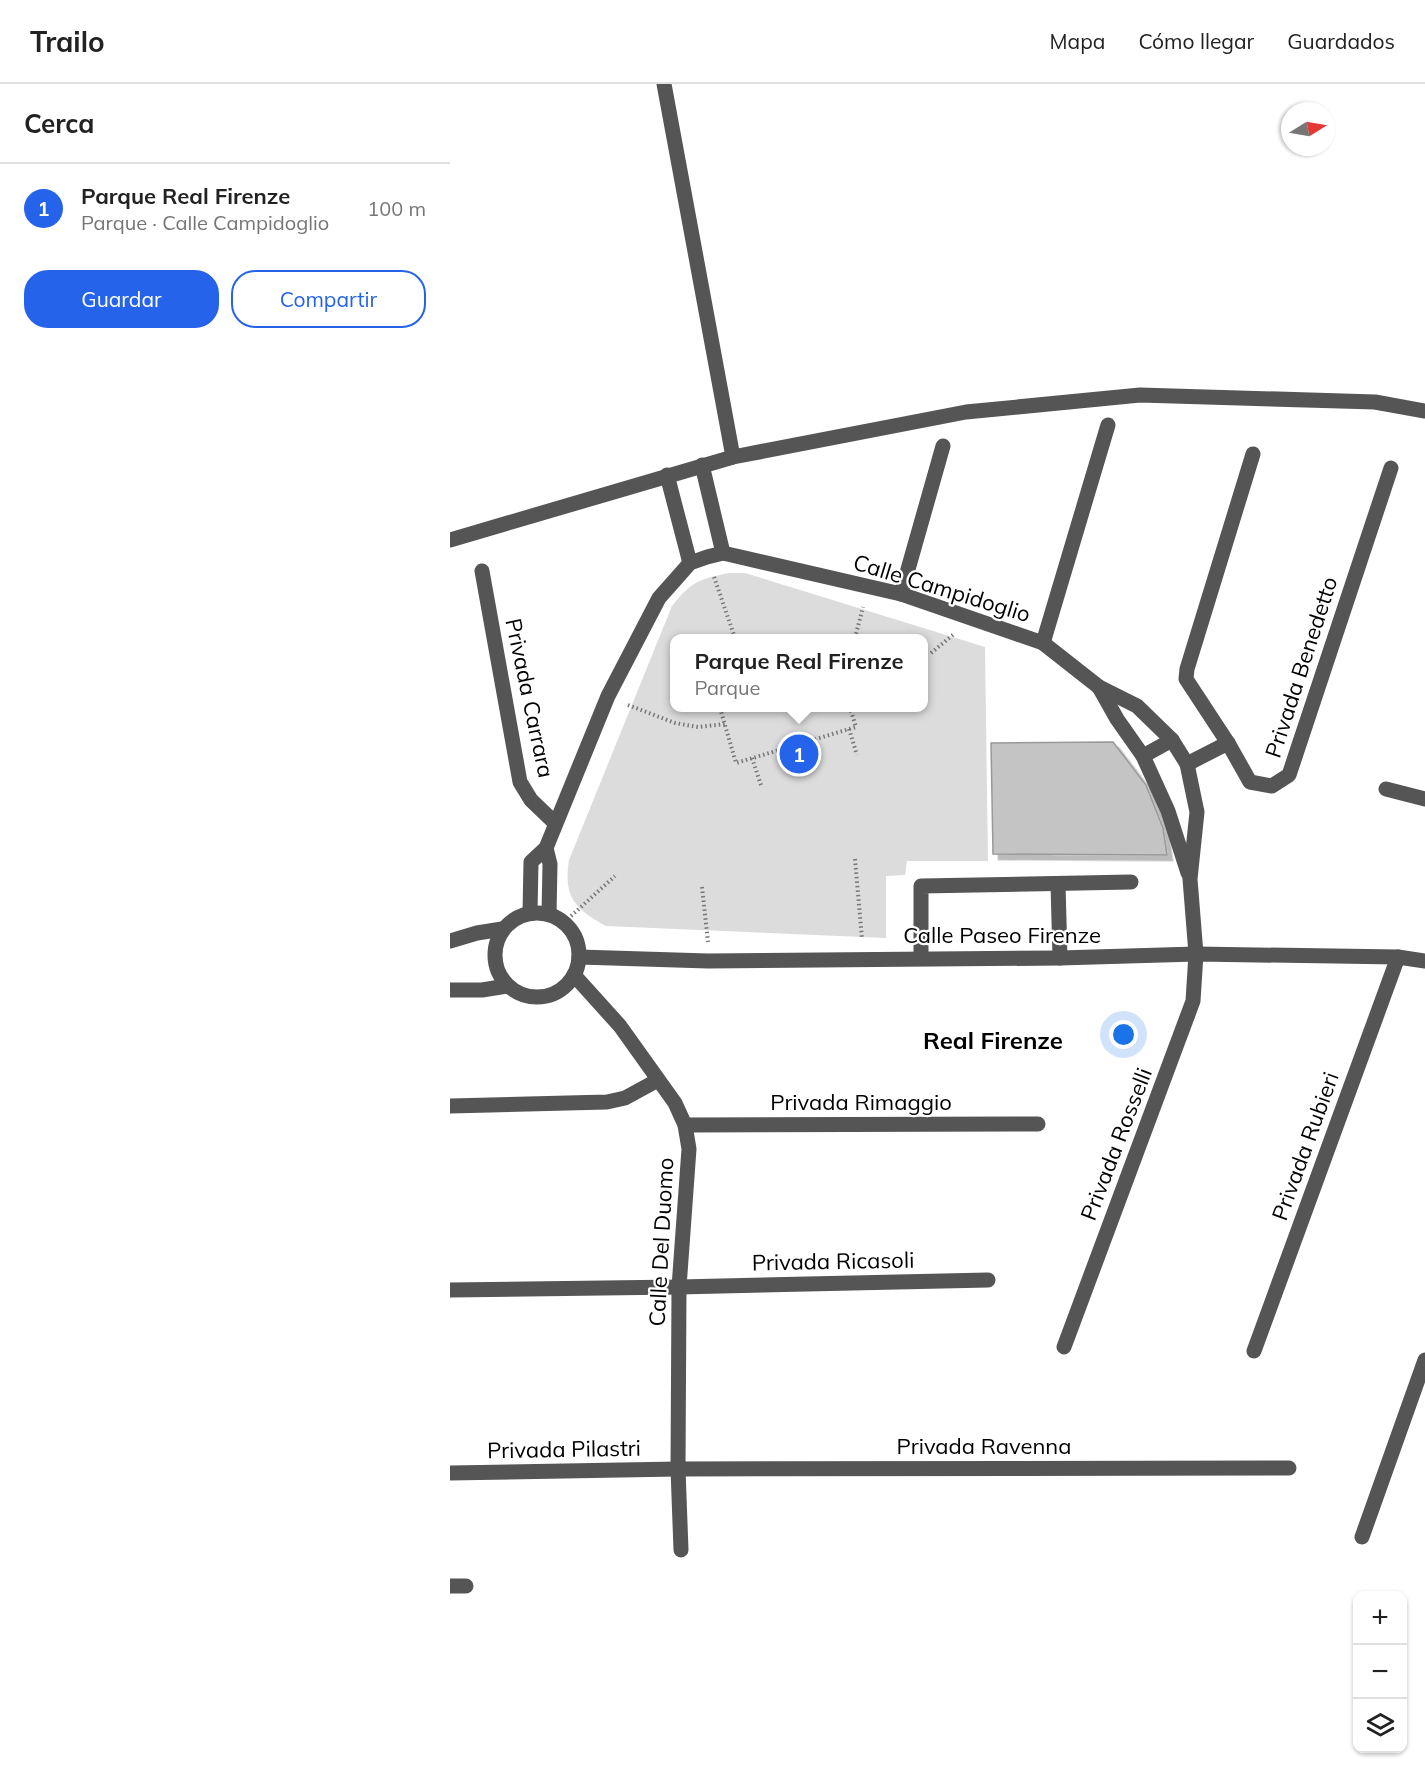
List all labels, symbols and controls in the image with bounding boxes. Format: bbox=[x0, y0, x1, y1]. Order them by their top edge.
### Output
text: Trailo bbox=[30, 24, 105, 59]
text: Mapa bbox=[1050, 28, 1105, 54]
text: Cómo llegar bbox=[1138, 28, 1254, 54]
text: Guardados bbox=[1287, 28, 1395, 54]
north arrow bbox=[1281, 102, 1335, 156]
text: Cerca bbox=[24, 107, 94, 140]
text: Parque Real Firenze bbox=[81, 182, 290, 210]
text: 1 bbox=[38, 196, 50, 221]
text: 100 m bbox=[367, 196, 426, 221]
text: Parque · Calle Campidoglio bbox=[81, 210, 329, 235]
button: Guardar bbox=[24, 270, 219, 328]
button: Compartir bbox=[231, 270, 426, 328]
street label: Calle Campidoglio bbox=[850, 548, 1034, 628]
street label: Privada Benedetto bbox=[1259, 573, 1343, 761]
street label: Privada Carrara bbox=[499, 616, 561, 780]
popup bbox=[670, 634, 928, 712]
text: Parque Real Firenze bbox=[694, 647, 904, 675]
text: Parque bbox=[694, 675, 760, 700]
pin: 1 bbox=[780, 732, 818, 776]
street label: Calle Paseo Firenze bbox=[903, 921, 1101, 949]
your location bbox=[1109, 1020, 1138, 1049]
district label: Real Firenze bbox=[923, 1025, 1063, 1055]
street label: Privada Rosselli bbox=[1074, 1064, 1158, 1224]
street label: Privada Rubieri bbox=[1265, 1068, 1345, 1224]
street label: Privada Rimaggio bbox=[770, 1088, 952, 1116]
street label: Calle Del Duomo bbox=[643, 1157, 679, 1327]
street label: Privada Ricasoli bbox=[751, 1246, 915, 1276]
street label: Privada Ravenna bbox=[897, 1432, 1071, 1460]
street label: Privada Pilastri bbox=[487, 1434, 641, 1464]
map controls bbox=[1353, 1591, 1407, 1753]
button: + bbox=[1353, 1591, 1407, 1645]
button: − bbox=[1353, 1645, 1407, 1699]
button: layers bbox=[1353, 1699, 1407, 1753]

